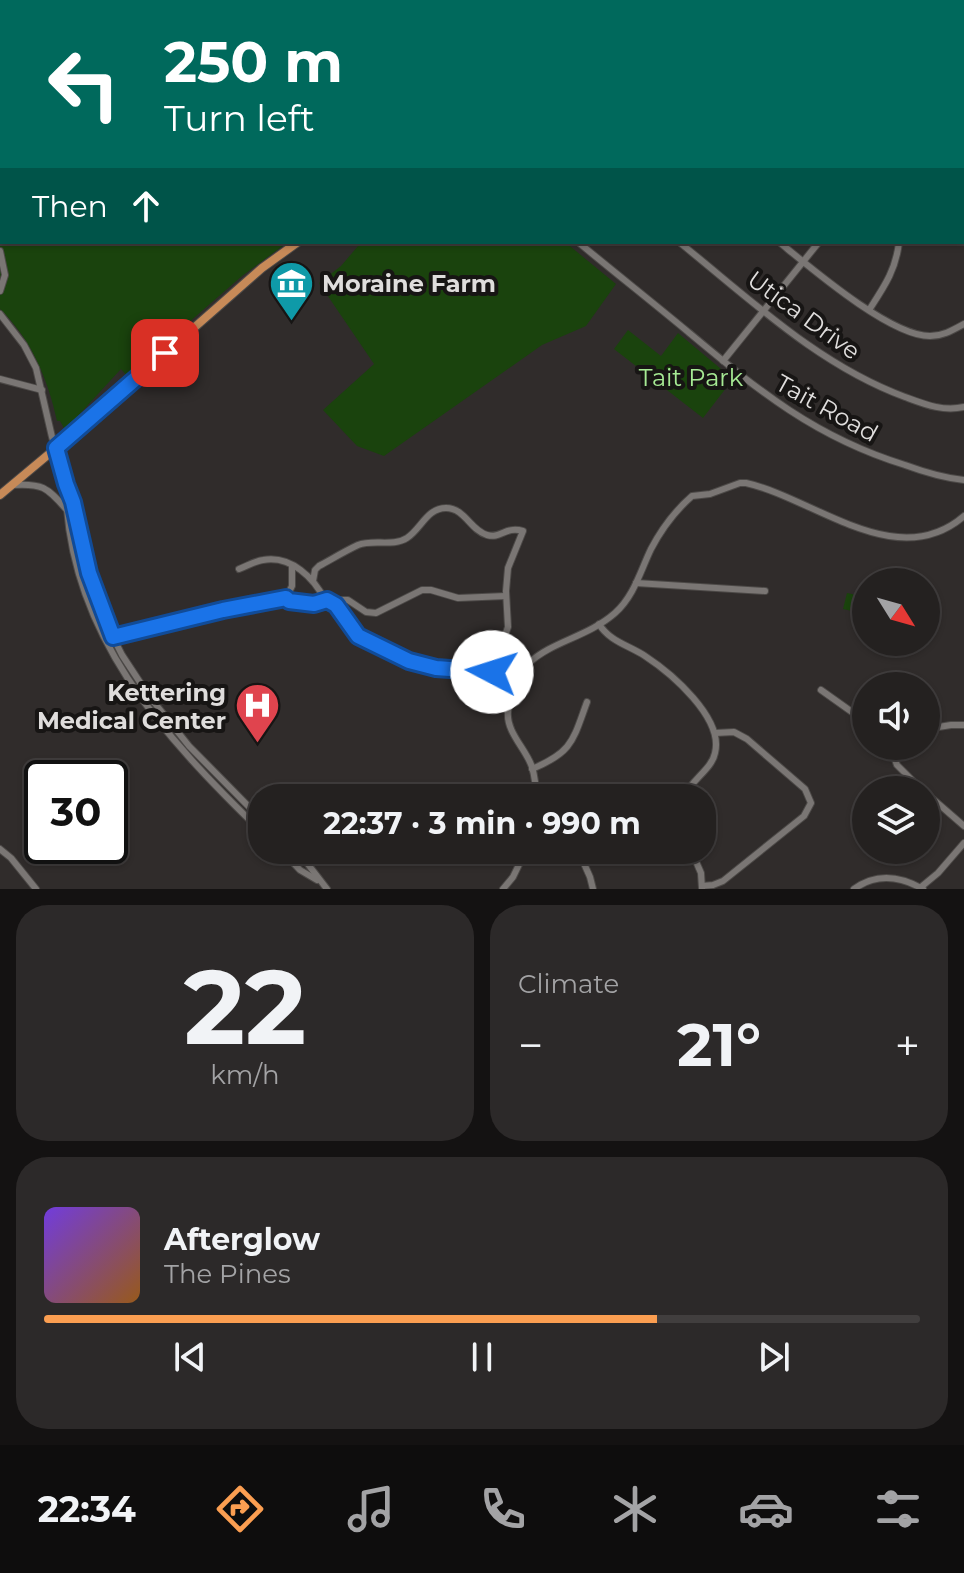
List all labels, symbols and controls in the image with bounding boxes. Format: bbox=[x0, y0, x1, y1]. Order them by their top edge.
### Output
text: 250 m bbox=[164, 28, 343, 96]
icon: left bbox=[32, 32, 136, 136]
text: Turn left bbox=[164, 96, 315, 140]
icon: ahead bbox=[124, 184, 168, 228]
text: Then bbox=[32, 188, 108, 225]
museum icon: Moraine Farm bbox=[267, 259, 315, 322]
street label: Utica Drive bbox=[742, 264, 866, 366]
place label: Moraine Farm bbox=[322, 269, 496, 298]
pin bbox=[131, 319, 199, 387]
icon: arrive bbox=[143, 331, 187, 375]
park label: Tait Park bbox=[639, 363, 744, 392]
street label: Tait Road bbox=[771, 368, 883, 448]
north arrow bbox=[852, 568, 940, 656]
map controls bbox=[852, 568, 940, 864]
position arrow bbox=[450, 630, 534, 714]
button: sound bbox=[852, 672, 940, 760]
place label: Kettering Medical Center bbox=[37, 678, 226, 735]
hospital icon: Kettering Medical Center bbox=[233, 682, 281, 745]
speed limit sign: 30 bbox=[24, 760, 128, 864]
button: layers bbox=[852, 776, 940, 864]
text: 22:37 · 3 min · 990 m bbox=[323, 805, 641, 842]
text: 22 bbox=[184, 943, 306, 1070]
text: Climate bbox=[518, 968, 619, 1000]
text: 21° bbox=[677, 1008, 761, 1081]
text: − bbox=[518, 1018, 543, 1072]
text: + bbox=[895, 1018, 920, 1072]
text: km/h bbox=[210, 1059, 280, 1091]
text: Afterglow bbox=[164, 1221, 320, 1258]
text: The Pines bbox=[164, 1258, 291, 1290]
icon: previous bbox=[168, 1335, 212, 1379]
icon: pause bbox=[460, 1335, 504, 1379]
icon: next bbox=[752, 1335, 796, 1379]
icon: directions bbox=[212, 1481, 268, 1537]
icon: music bbox=[343, 1481, 399, 1537]
icon: phone bbox=[475, 1481, 531, 1537]
icon: climate bbox=[607, 1481, 663, 1537]
icon: car bbox=[738, 1481, 794, 1537]
icon: filters bbox=[870, 1481, 926, 1537]
text: 22:34 bbox=[38, 1487, 136, 1531]

